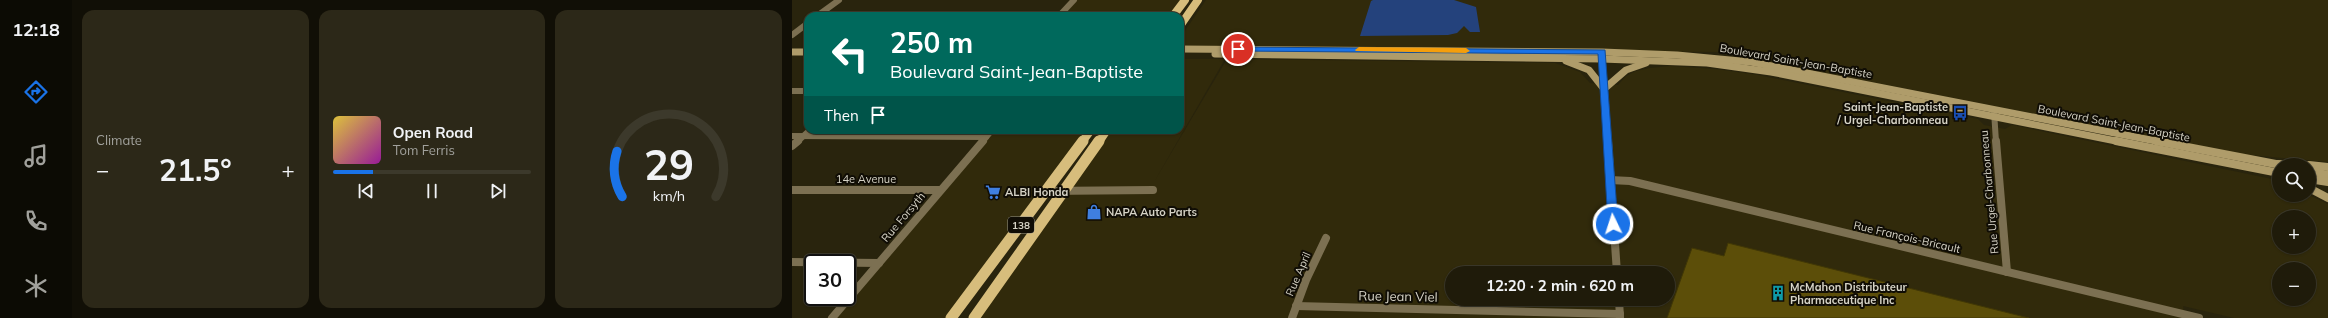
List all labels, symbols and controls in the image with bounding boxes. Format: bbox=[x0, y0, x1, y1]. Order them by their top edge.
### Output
text: 12:18 bbox=[12, 18, 60, 41]
text: 250 m bbox=[890, 25, 973, 60]
icon: left bbox=[824, 28, 876, 80]
pin bbox=[1221, 32, 1255, 66]
icon: arrive bbox=[1227, 38, 1249, 60]
street label: Boulevard Saint-Jean-Baptiste bbox=[1719, 41, 1873, 81]
text: Boulevard Saint-Jean-Baptiste bbox=[890, 60, 1143, 83]
icon: directions bbox=[22, 78, 50, 106]
place label: Saint-Jean-Baptiste / Urgel-Charbonneau bbox=[1836, 100, 1948, 127]
street label: Boulevard Saint-Jean-Baptiste bbox=[2037, 101, 2191, 145]
icon: arrive bbox=[867, 104, 889, 126]
bus stop icon: Saint-Jean-Baptiste / Urgel-Charbonneau bbox=[1951, 104, 1969, 122]
text: Then bbox=[824, 106, 859, 125]
text: Open Road bbox=[393, 123, 473, 142]
street label: Rue Urgel-Charbonneau bbox=[1977, 130, 2001, 254]
text: Climate bbox=[96, 132, 142, 148]
text: 29 bbox=[644, 138, 694, 190]
icon: music bbox=[22, 142, 50, 170]
text: Tom Ferris bbox=[393, 142, 455, 158]
text: 21.5° bbox=[159, 151, 232, 189]
text: − bbox=[96, 156, 109, 184]
text: + bbox=[281, 156, 295, 184]
map controls bbox=[2272, 158, 2316, 306]
button: search bbox=[2272, 158, 2316, 202]
street label: 14e Avenue bbox=[836, 172, 896, 186]
icon: previous bbox=[355, 180, 377, 202]
icon: pause bbox=[421, 180, 443, 202]
icon: next bbox=[487, 180, 509, 202]
supermarket icon: ALBI Honda bbox=[984, 183, 1002, 201]
place label: ALBI Honda bbox=[1005, 185, 1069, 199]
text: km/h bbox=[653, 187, 685, 205]
street label: Rue Forsyth bbox=[878, 189, 928, 245]
shop icon: NAPA Auto Parts bbox=[1085, 203, 1103, 221]
position arrow bbox=[1592, 203, 1634, 245]
place label: NAPA Auto Parts bbox=[1106, 205, 1197, 219]
icon: phone bbox=[22, 207, 50, 235]
button: + bbox=[2272, 210, 2316, 254]
road number: 138 bbox=[1008, 217, 1034, 233]
street label: Rue François-Bricault bbox=[1852, 218, 1962, 256]
street label: Rue April bbox=[1282, 250, 1314, 298]
speed limit sign: 30 bbox=[804, 254, 856, 306]
button: − bbox=[2272, 262, 2316, 306]
icon: climate bbox=[22, 272, 50, 300]
text: 12:20 · 2 min · 620 m bbox=[1486, 276, 1634, 295]
place label: McMahon Distributeur Pharmaceutique Inc bbox=[1790, 280, 1907, 307]
building icon: McMahon Distributeur Pharmaceutique Inc bbox=[1769, 284, 1787, 302]
street label: Rue Jean Viel bbox=[1358, 287, 1438, 305]

